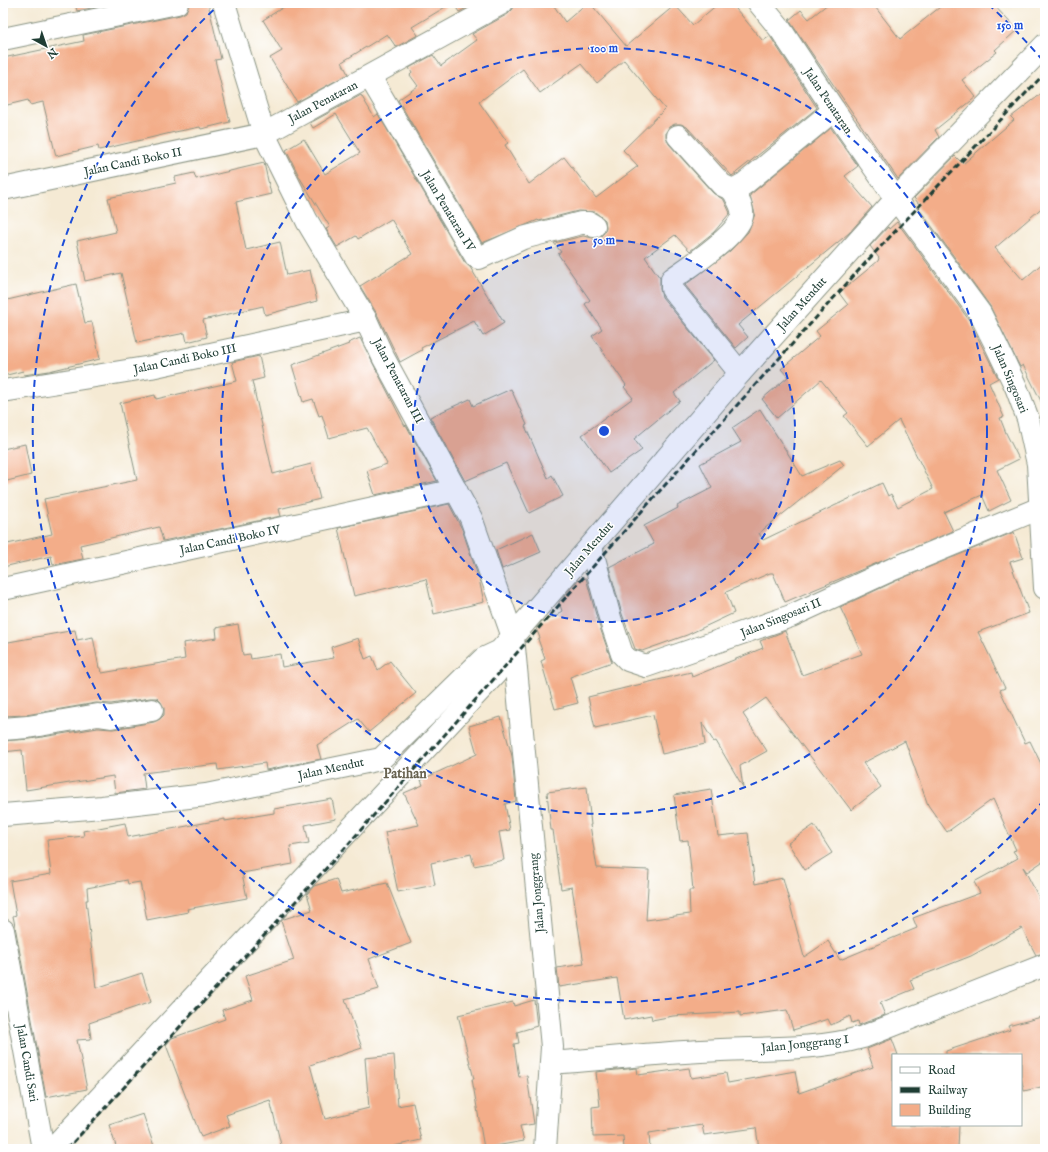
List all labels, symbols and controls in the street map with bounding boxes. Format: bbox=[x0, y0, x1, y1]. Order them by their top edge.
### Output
text: 150 m bbox=[997, 18, 1024, 33]
north arrow bbox=[26, 26, 66, 66]
text: 100 m bbox=[590, 41, 619, 56]
text: N bbox=[43, 44, 61, 62]
street label: Jalan Penataran bbox=[798, 63, 856, 138]
street label: Jalan Penataran bbox=[284, 77, 361, 128]
street label: Jalan Candi Boko II bbox=[81, 144, 184, 181]
street label: Jalan Penataran IV bbox=[416, 166, 479, 256]
text: 50 m bbox=[593, 233, 616, 248]
street label: Jalan Mendut bbox=[773, 274, 831, 336]
street label: Jalan Penataran III bbox=[367, 334, 427, 427]
street label: Jalan Candi Boko III bbox=[130, 341, 238, 379]
street label: Jalan Singosari bbox=[987, 341, 1031, 416]
centre of rings bbox=[597, 424, 611, 438]
street label: Jalan Mendut bbox=[560, 519, 617, 581]
street label: Jalan Candi Boko IV bbox=[176, 522, 283, 559]
street label: Jalan Singosari II bbox=[737, 595, 824, 643]
street label: Jalan Mendut bbox=[295, 755, 366, 785]
district label: Patihan bbox=[383, 765, 427, 783]
street label: Jalan Jonggrang bbox=[526, 852, 549, 936]
street label: Jalan Candi Sari bbox=[11, 1021, 41, 1103]
street label: Jalan Jonggrang I bbox=[758, 1032, 850, 1057]
legend bbox=[892, 1054, 1022, 1126]
text: Road bbox=[928, 1063, 956, 1078]
text: Railway bbox=[928, 1083, 967, 1098]
text: Building bbox=[928, 1103, 972, 1118]

